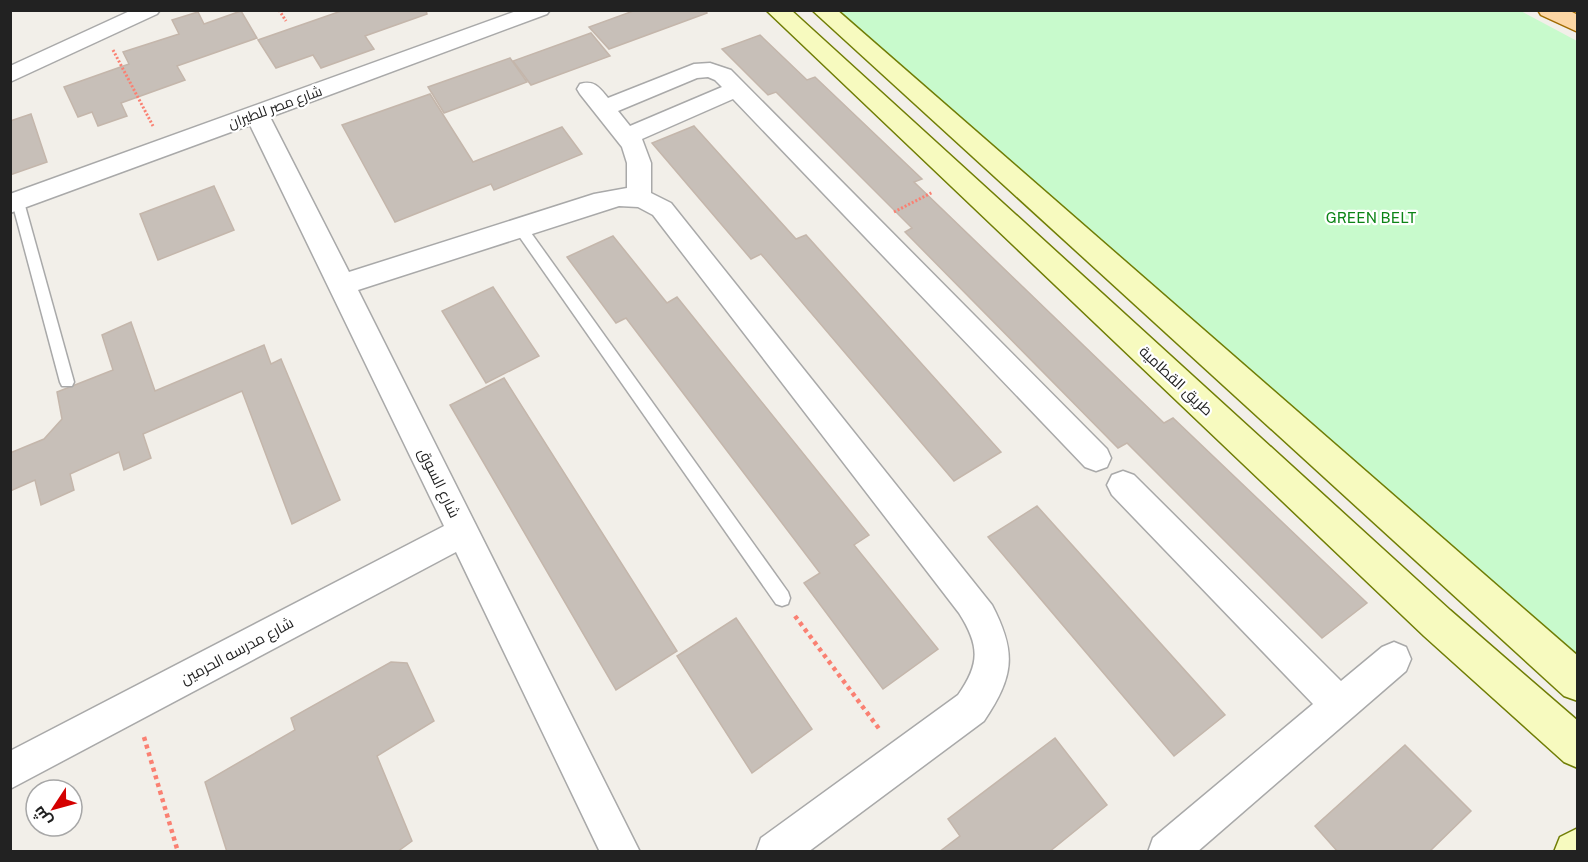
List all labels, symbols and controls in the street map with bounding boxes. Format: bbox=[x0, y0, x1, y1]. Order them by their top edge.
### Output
street label: شارع مصر للطيران bbox=[226, 83, 324, 132]
park label: GREEN BELT bbox=[1326, 209, 1416, 226]
street label: طريق القطامية bbox=[1135, 342, 1217, 420]
street label: شارع السوق bbox=[413, 445, 464, 522]
street label: شارع مدرسه الحرمين bbox=[177, 614, 297, 690]
north arrow bbox=[24, 778, 84, 838]
text: ش bbox=[29, 803, 56, 830]

